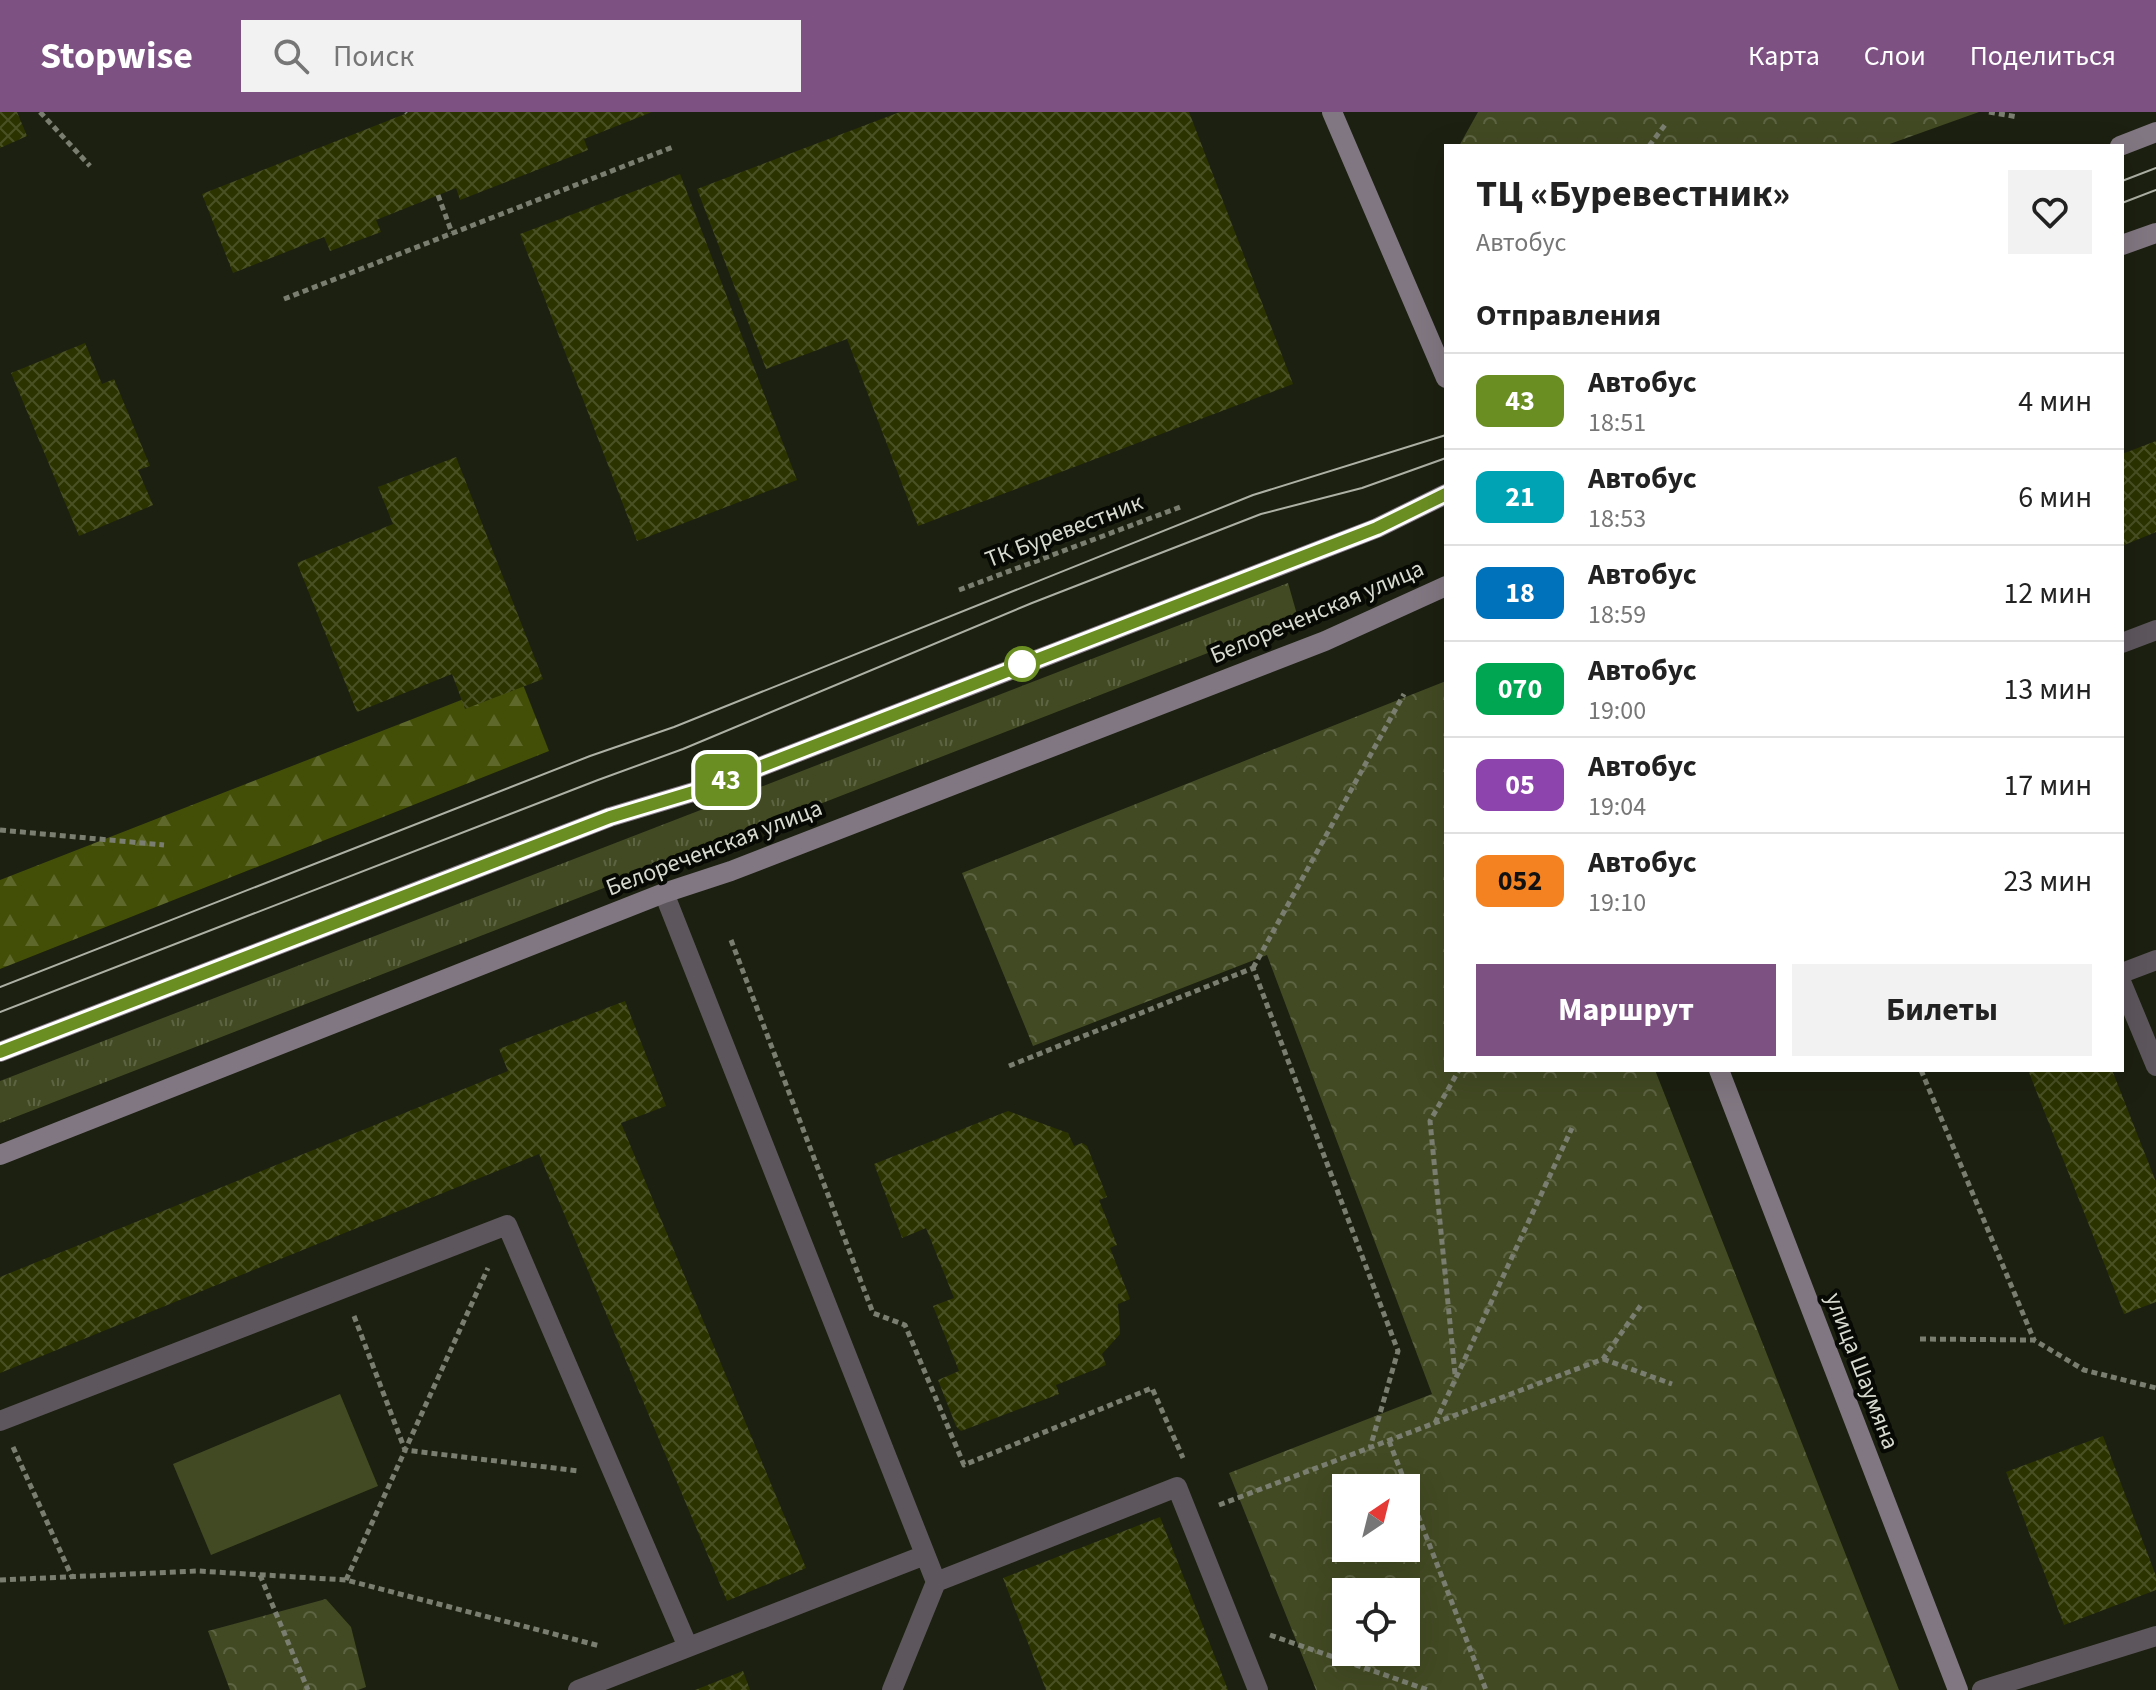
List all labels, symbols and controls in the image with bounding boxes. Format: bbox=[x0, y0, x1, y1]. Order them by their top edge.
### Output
search box bbox=[241, 20, 801, 92]
text: Stopwise bbox=[40, 29, 193, 83]
icon: search bbox=[269, 34, 313, 78]
text: Поиск bbox=[333, 35, 414, 78]
text: Карта bbox=[1748, 36, 1820, 76]
text: Слои bbox=[1864, 36, 1926, 76]
text: Поделиться bbox=[1970, 36, 2116, 76]
text: ТЦ «Буревестник» bbox=[1476, 167, 1790, 221]
button: heart bbox=[2008, 170, 2092, 254]
text: Автобус bbox=[1476, 224, 1566, 261]
text: Отправления bbox=[1476, 294, 1661, 337]
text: Автобус bbox=[1588, 361, 1697, 404]
text: 4 мин bbox=[2018, 380, 2092, 423]
text: 43 bbox=[1505, 381, 1535, 421]
text: 18:51 bbox=[1588, 404, 1646, 441]
text: Автобус bbox=[1588, 457, 1697, 500]
text: 6 мин bbox=[2018, 476, 2092, 519]
text: 21 bbox=[1505, 477, 1535, 517]
street label: ТК Буревестник bbox=[980, 485, 1148, 577]
text: 18:53 bbox=[1588, 500, 1646, 537]
street label: Белореченская улица bbox=[1205, 551, 1429, 673]
text: Автобус bbox=[1588, 553, 1697, 596]
text: 12 мин bbox=[2003, 572, 2092, 615]
text: 18 bbox=[1505, 573, 1535, 613]
text: 18:59 bbox=[1588, 596, 1646, 633]
unlabelled marker bbox=[1005, 647, 1039, 681]
text: Автобус bbox=[1588, 649, 1697, 692]
text: 13 мин bbox=[2003, 668, 2092, 711]
text: 070 bbox=[1498, 669, 1542, 709]
text: 19:00 bbox=[1588, 692, 1646, 729]
text: Автобус bbox=[1588, 745, 1697, 788]
line badge: 43 bbox=[690, 754, 762, 806]
text: 43 bbox=[711, 760, 741, 800]
text: 17 мин bbox=[2003, 764, 2092, 807]
text: 05 bbox=[1505, 765, 1535, 805]
text: 19:04 bbox=[1588, 788, 1646, 825]
street label: Белореченская улица bbox=[601, 791, 827, 905]
text: Автобус bbox=[1588, 841, 1697, 884]
text: 23 мин bbox=[2003, 860, 2092, 903]
text: 052 bbox=[1498, 861, 1542, 901]
text: 19:10 bbox=[1588, 884, 1646, 921]
button: Маршрут bbox=[1476, 964, 1776, 1056]
button: Билеты bbox=[1792, 964, 2092, 1056]
street label: улица Шаумяна bbox=[1816, 1288, 1908, 1454]
north arrow bbox=[1332, 1474, 1420, 1562]
map controls bbox=[1332, 1474, 1420, 1666]
button: locate bbox=[1332, 1578, 1420, 1666]

